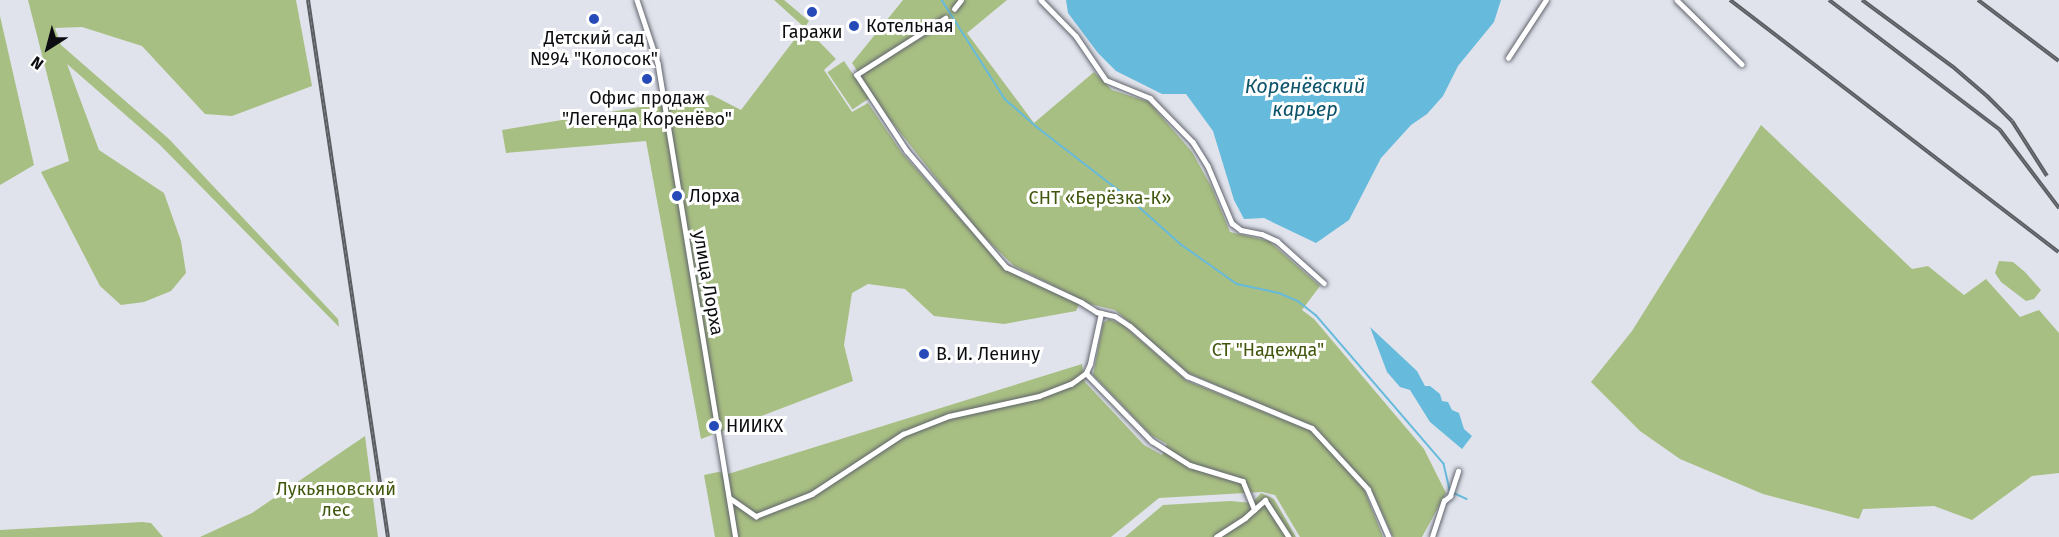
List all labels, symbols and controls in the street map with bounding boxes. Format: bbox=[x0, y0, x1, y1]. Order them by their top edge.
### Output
marker: Гаражи bbox=[805, 5, 819, 19]
marker: Детский сад №94 "Колосок" bbox=[587, 12, 601, 26]
place label: Котельная bbox=[866, 15, 954, 37]
north arrow bbox=[18, 18, 78, 78]
marker: Котельная bbox=[847, 19, 861, 33]
place label: Гаражи bbox=[781, 21, 843, 43]
place label: Детский сад №94 "Колосок" bbox=[530, 28, 658, 70]
text: N bbox=[27, 52, 47, 74]
marker: Офис продаж "Легенда Коренёво" bbox=[640, 72, 654, 86]
water label: Коренёвский карьер bbox=[1245, 74, 1365, 121]
place label: Офис продаж "Легенда Коренёво" bbox=[562, 88, 732, 130]
place label: Лорха bbox=[689, 185, 740, 207]
park label: СНТ «Берёзка-К» bbox=[1029, 187, 1171, 209]
marker: Лорха bbox=[670, 189, 684, 203]
street label: улица Лорха bbox=[688, 229, 728, 337]
park label: СТ "Надежда" bbox=[1212, 339, 1324, 361]
place label: В. И. Ленину bbox=[936, 343, 1040, 365]
marker: В. И. Ленину bbox=[917, 347, 931, 361]
place label: НИИКХ bbox=[726, 415, 783, 437]
marker: НИИКХ bbox=[707, 419, 721, 433]
park label: Лукьяновский лес bbox=[276, 479, 396, 522]

